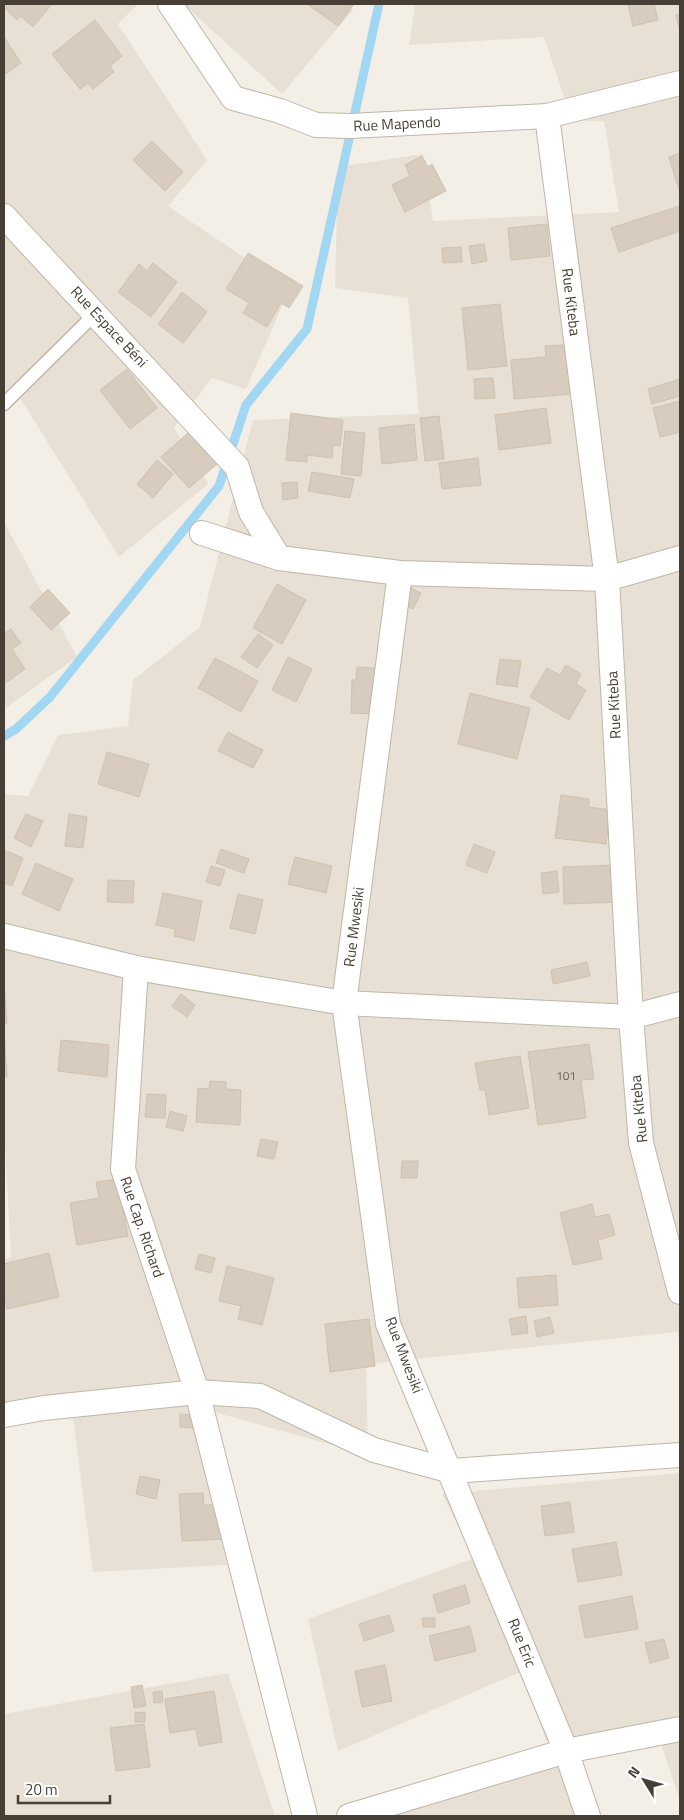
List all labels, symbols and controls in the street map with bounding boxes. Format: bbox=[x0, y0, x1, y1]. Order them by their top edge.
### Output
street label: Rue Mapendo bbox=[353, 110, 441, 137]
street label: Rue Kiteba bbox=[556, 267, 587, 338]
street label: Rue Espace Béni bbox=[65, 281, 153, 373]
street label: Rue Kiteba bbox=[600, 670, 627, 740]
street label: Rue Mwesiki bbox=[337, 886, 370, 968]
house number: 101 bbox=[556, 1066, 576, 1085]
street label: Rue Kiteba bbox=[623, 1074, 653, 1144]
street label: Rue Cap. Richard bbox=[114, 1173, 171, 1281]
street label: Rue Mwesiki bbox=[379, 1313, 430, 1396]
street label: Rue Eric bbox=[502, 1615, 543, 1671]
north arrow bbox=[619, 1755, 669, 1805]
text: N bbox=[622, 1762, 645, 1782]
scale bar bbox=[18, 1772, 110, 1804]
text: 20 m bbox=[25, 1778, 58, 1801]

